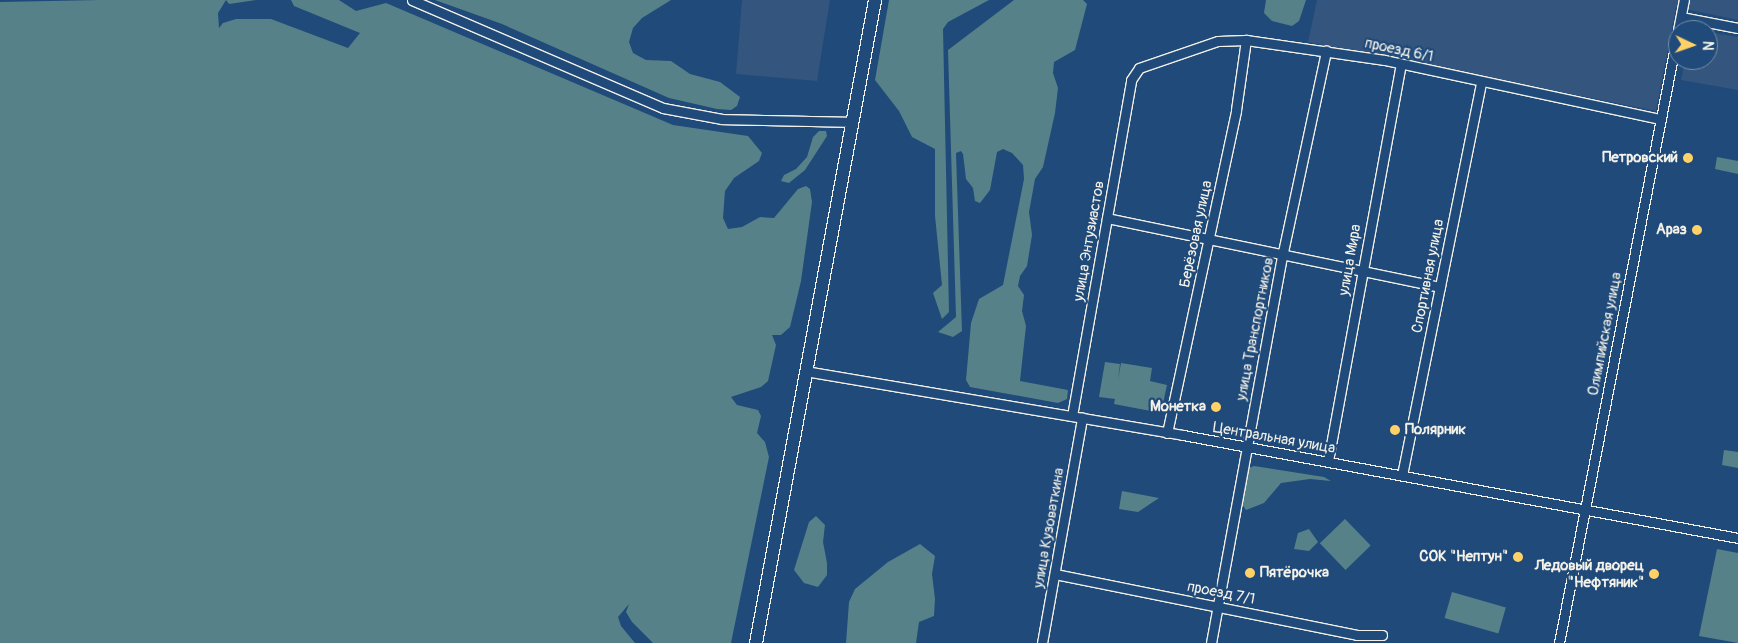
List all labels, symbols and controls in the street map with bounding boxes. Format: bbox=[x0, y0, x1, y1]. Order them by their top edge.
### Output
north arrow bbox=[1668, 20, 1718, 70]
street label: проезд 6/1 bbox=[1363, 34, 1435, 66]
text: N bbox=[1699, 41, 1716, 51]
place label: Петровский bbox=[1602, 149, 1678, 167]
marker: Петровский bbox=[1682, 152, 1694, 164]
street label: улица Энтузиастов bbox=[1070, 179, 1108, 303]
street label: Берёзовая улица bbox=[1176, 179, 1216, 289]
street label: Спортивная улица bbox=[1408, 217, 1448, 335]
place label: Араз bbox=[1656, 221, 1687, 239]
street label: улица Мира bbox=[1335, 223, 1365, 297]
marker: Араз bbox=[1691, 224, 1703, 236]
street label: улица Транспортников bbox=[1232, 256, 1278, 402]
street label: Олимпийская улица bbox=[1584, 271, 1626, 397]
place label: Монетка bbox=[1150, 398, 1206, 416]
marker: Монетка bbox=[1210, 401, 1222, 413]
street label: Центральная улица bbox=[1211, 418, 1337, 458]
place label: Полярник bbox=[1405, 421, 1466, 439]
marker: Полярник bbox=[1389, 424, 1401, 436]
street label: улица Кузоваткина bbox=[1030, 467, 1068, 589]
place label: СОК "Нептун" bbox=[1419, 548, 1508, 566]
marker: СОК "Нептун" bbox=[1512, 551, 1524, 563]
place label: Ледовый дворец "Нефтяник" bbox=[1535, 556, 1644, 591]
place label: Пятёрочка bbox=[1260, 564, 1329, 582]
marker: Пятёрочка bbox=[1244, 567, 1256, 579]
marker: Ледовый дворец "Нефтяник" bbox=[1648, 568, 1660, 580]
street label: проезд 7/1 bbox=[1185, 578, 1257, 608]

